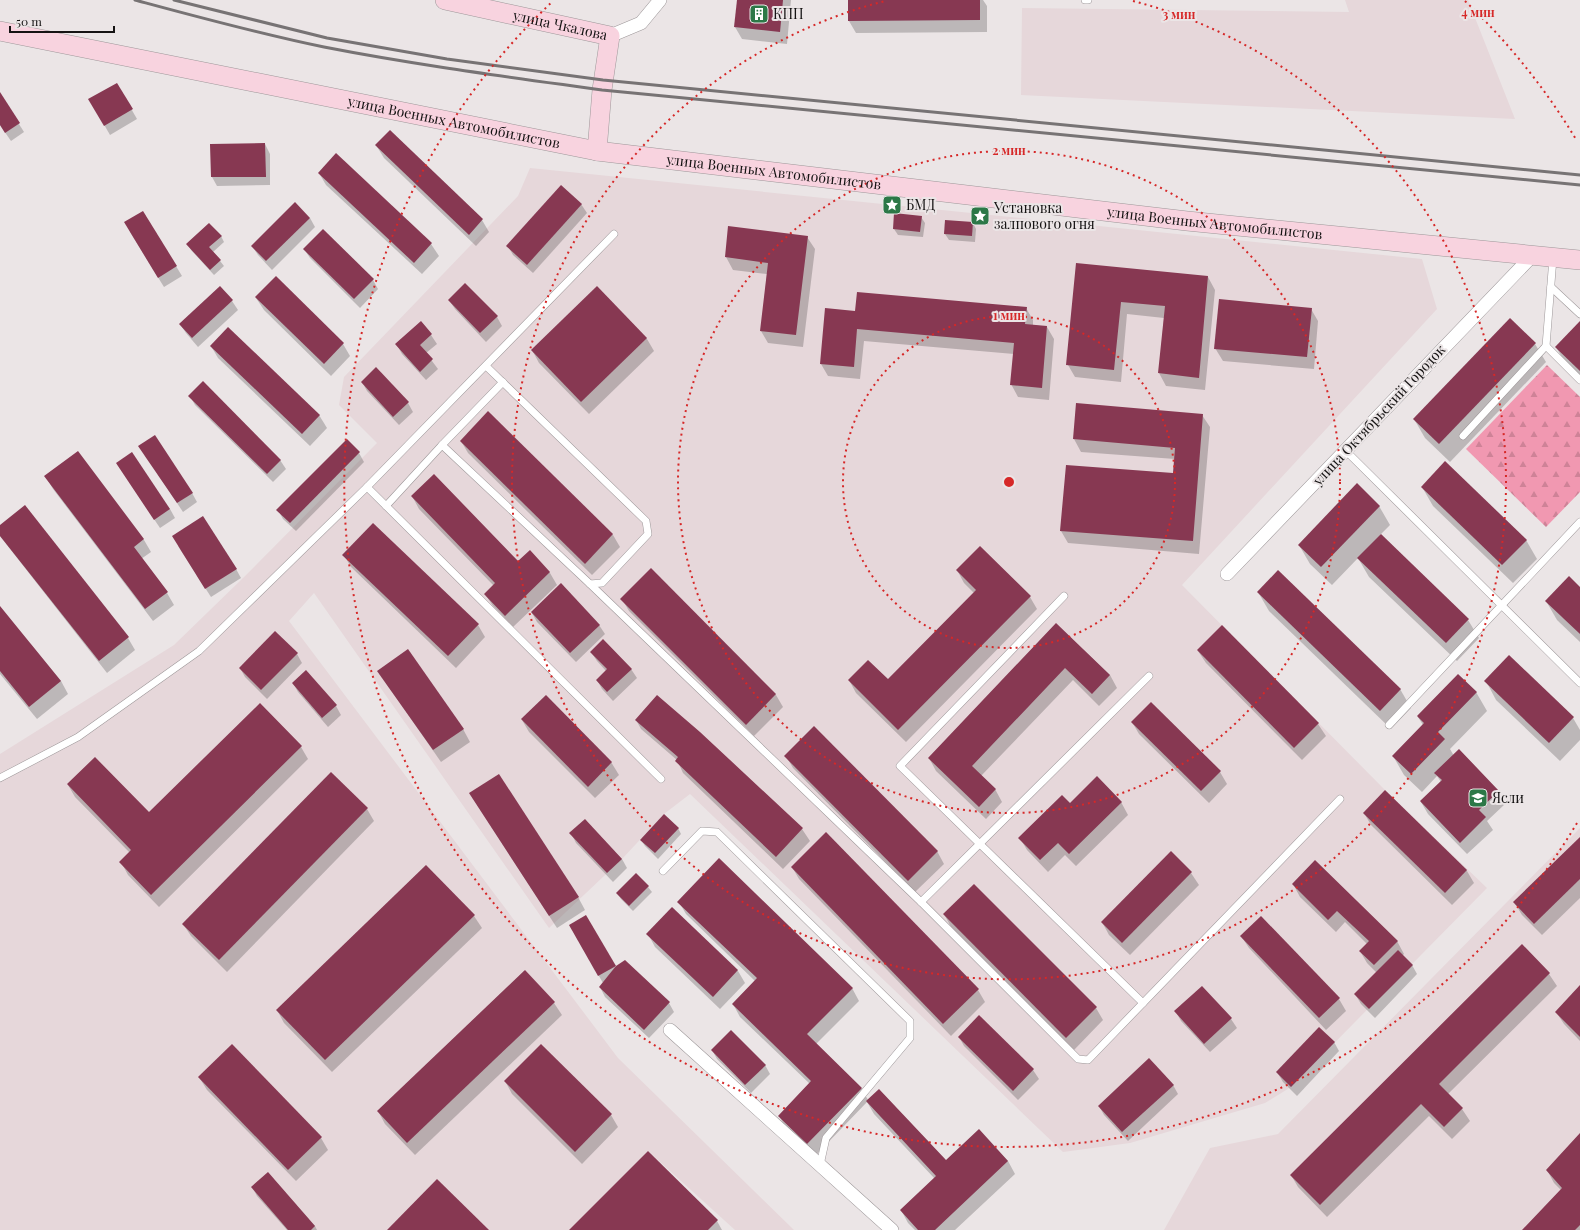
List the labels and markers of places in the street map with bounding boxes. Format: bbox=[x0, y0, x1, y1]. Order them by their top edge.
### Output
building icon: КПП bbox=[748, 3, 770, 25]
place label: КПП bbox=[773, 4, 804, 23]
place icon: БМД bbox=[881, 194, 903, 216]
place label: БМД bbox=[906, 195, 936, 214]
place label: Установка залпового огня bbox=[993, 198, 1095, 233]
place icon: Установка залпового огня bbox=[969, 205, 991, 227]
centre of rings bbox=[1002, 475, 1016, 489]
school or university icon: Ясли bbox=[1467, 787, 1489, 809]
place label: Ясли bbox=[1491, 788, 1524, 807]

